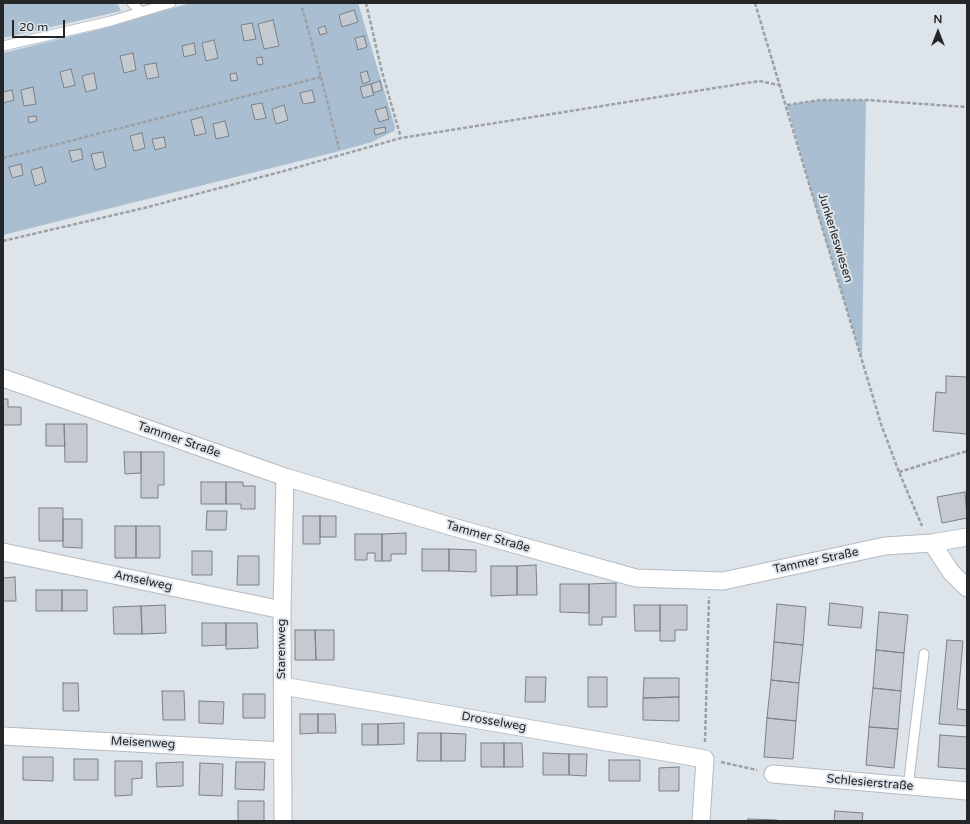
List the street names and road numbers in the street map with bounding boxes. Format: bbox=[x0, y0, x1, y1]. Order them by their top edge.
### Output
street label: Junkerleswiesen bbox=[815, 192, 855, 284]
street label: Tammer Straße bbox=[136, 419, 222, 461]
street label: Tammer Straße bbox=[444, 518, 532, 556]
street label: Tammer Straße bbox=[772, 545, 860, 577]
street label: Amselweg bbox=[113, 568, 173, 594]
street label: Starenweg bbox=[275, 619, 289, 679]
street label: Drosselweg bbox=[460, 709, 528, 735]
street label: Meisenweg bbox=[110, 734, 176, 752]
street label: Schlesierstraße bbox=[826, 772, 914, 794]

